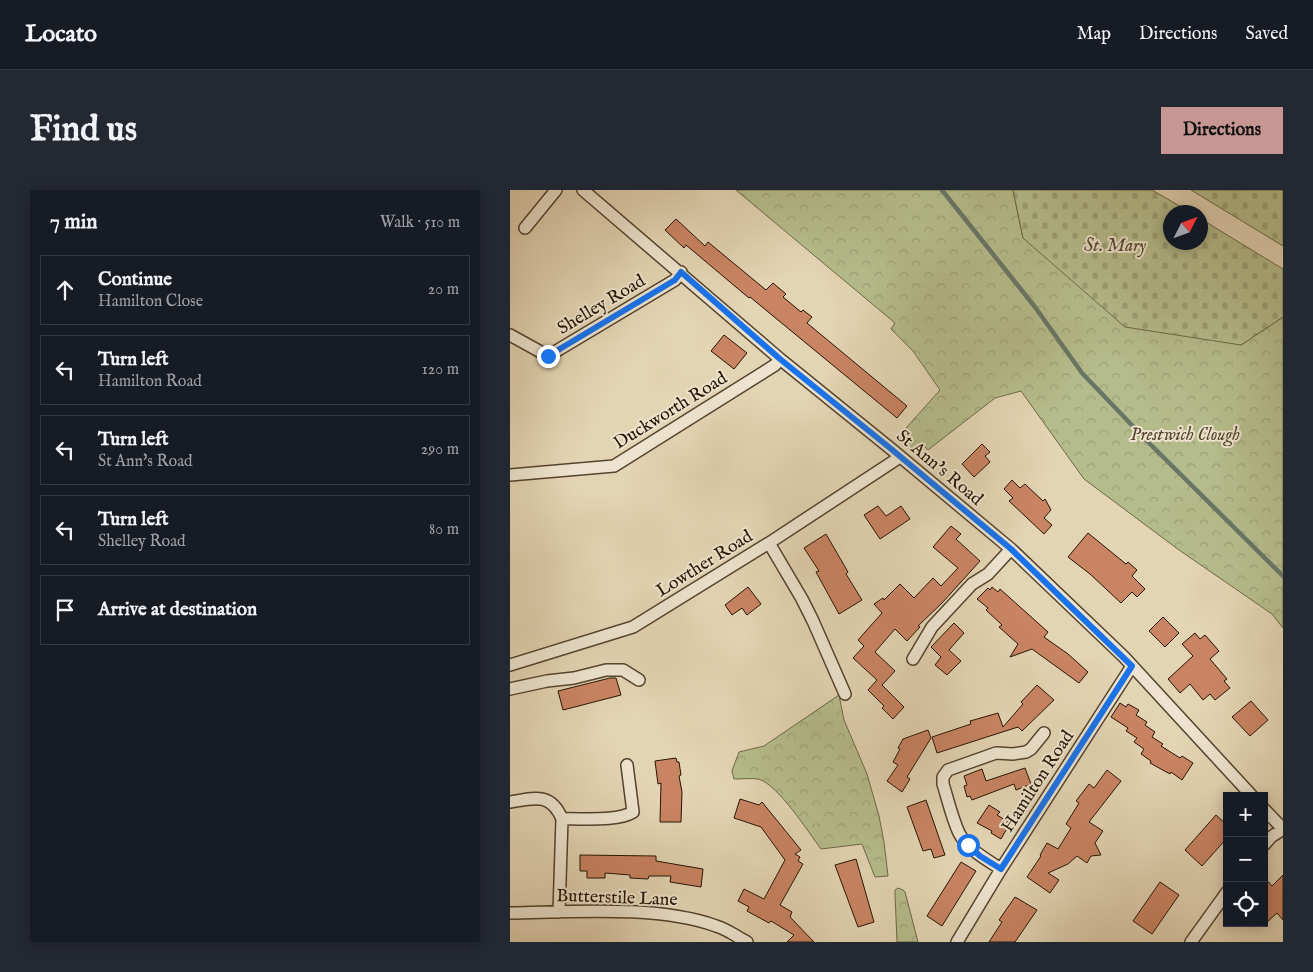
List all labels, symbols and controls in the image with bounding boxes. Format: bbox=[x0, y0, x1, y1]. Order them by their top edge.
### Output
text: Locato bbox=[25, 19, 97, 50]
text: Map bbox=[1077, 23, 1111, 46]
text: Directions bbox=[1139, 23, 1217, 46]
text: Saved bbox=[1245, 23, 1288, 46]
button: Directions bbox=[1161, 107, 1283, 154]
text: Find us bbox=[30, 108, 137, 153]
north arrow bbox=[1163, 205, 1208, 250]
text: 7 min bbox=[50, 209, 97, 236]
text: Walk · 510 m bbox=[380, 213, 460, 233]
park label: St. Mary bbox=[1084, 235, 1146, 258]
text: Continue bbox=[98, 268, 172, 292]
street label: Shelley Road bbox=[554, 270, 650, 341]
icon: ahead bbox=[51, 276, 79, 304]
text: 20 m bbox=[428, 280, 459, 300]
text: Hamilton Close bbox=[98, 292, 203, 312]
route end bbox=[537, 345, 560, 368]
text: Turn left bbox=[98, 348, 169, 372]
icon: left bbox=[51, 356, 79, 384]
text: 120 m bbox=[422, 360, 459, 380]
street label: Duckworth Road bbox=[610, 367, 732, 455]
text: Hamilton Road bbox=[98, 372, 202, 392]
park label: Prestwich Clough bbox=[1130, 424, 1240, 447]
street label: St Ann's Road bbox=[891, 425, 988, 511]
text: Turn left bbox=[98, 428, 169, 452]
icon: left bbox=[51, 436, 79, 464]
text: 290 m bbox=[421, 440, 459, 460]
text: St Ann's Road bbox=[98, 452, 193, 472]
text: Turn left bbox=[98, 508, 169, 532]
icon: left bbox=[51, 516, 79, 544]
text: 80 m bbox=[429, 520, 459, 540]
street label: Lowther Road bbox=[652, 525, 758, 603]
text: Shelley Road bbox=[98, 532, 186, 552]
icon: arrive bbox=[51, 596, 79, 624]
text: Arrive at destination bbox=[98, 598, 257, 622]
street label: Hamilton Road bbox=[997, 726, 1080, 837]
map controls bbox=[1223, 792, 1268, 927]
button: + bbox=[1223, 792, 1268, 837]
route start bbox=[957, 834, 980, 857]
button: − bbox=[1223, 837, 1268, 882]
button: locate bbox=[1223, 882, 1268, 927]
street label: Butterstile Lane bbox=[556, 885, 678, 912]

